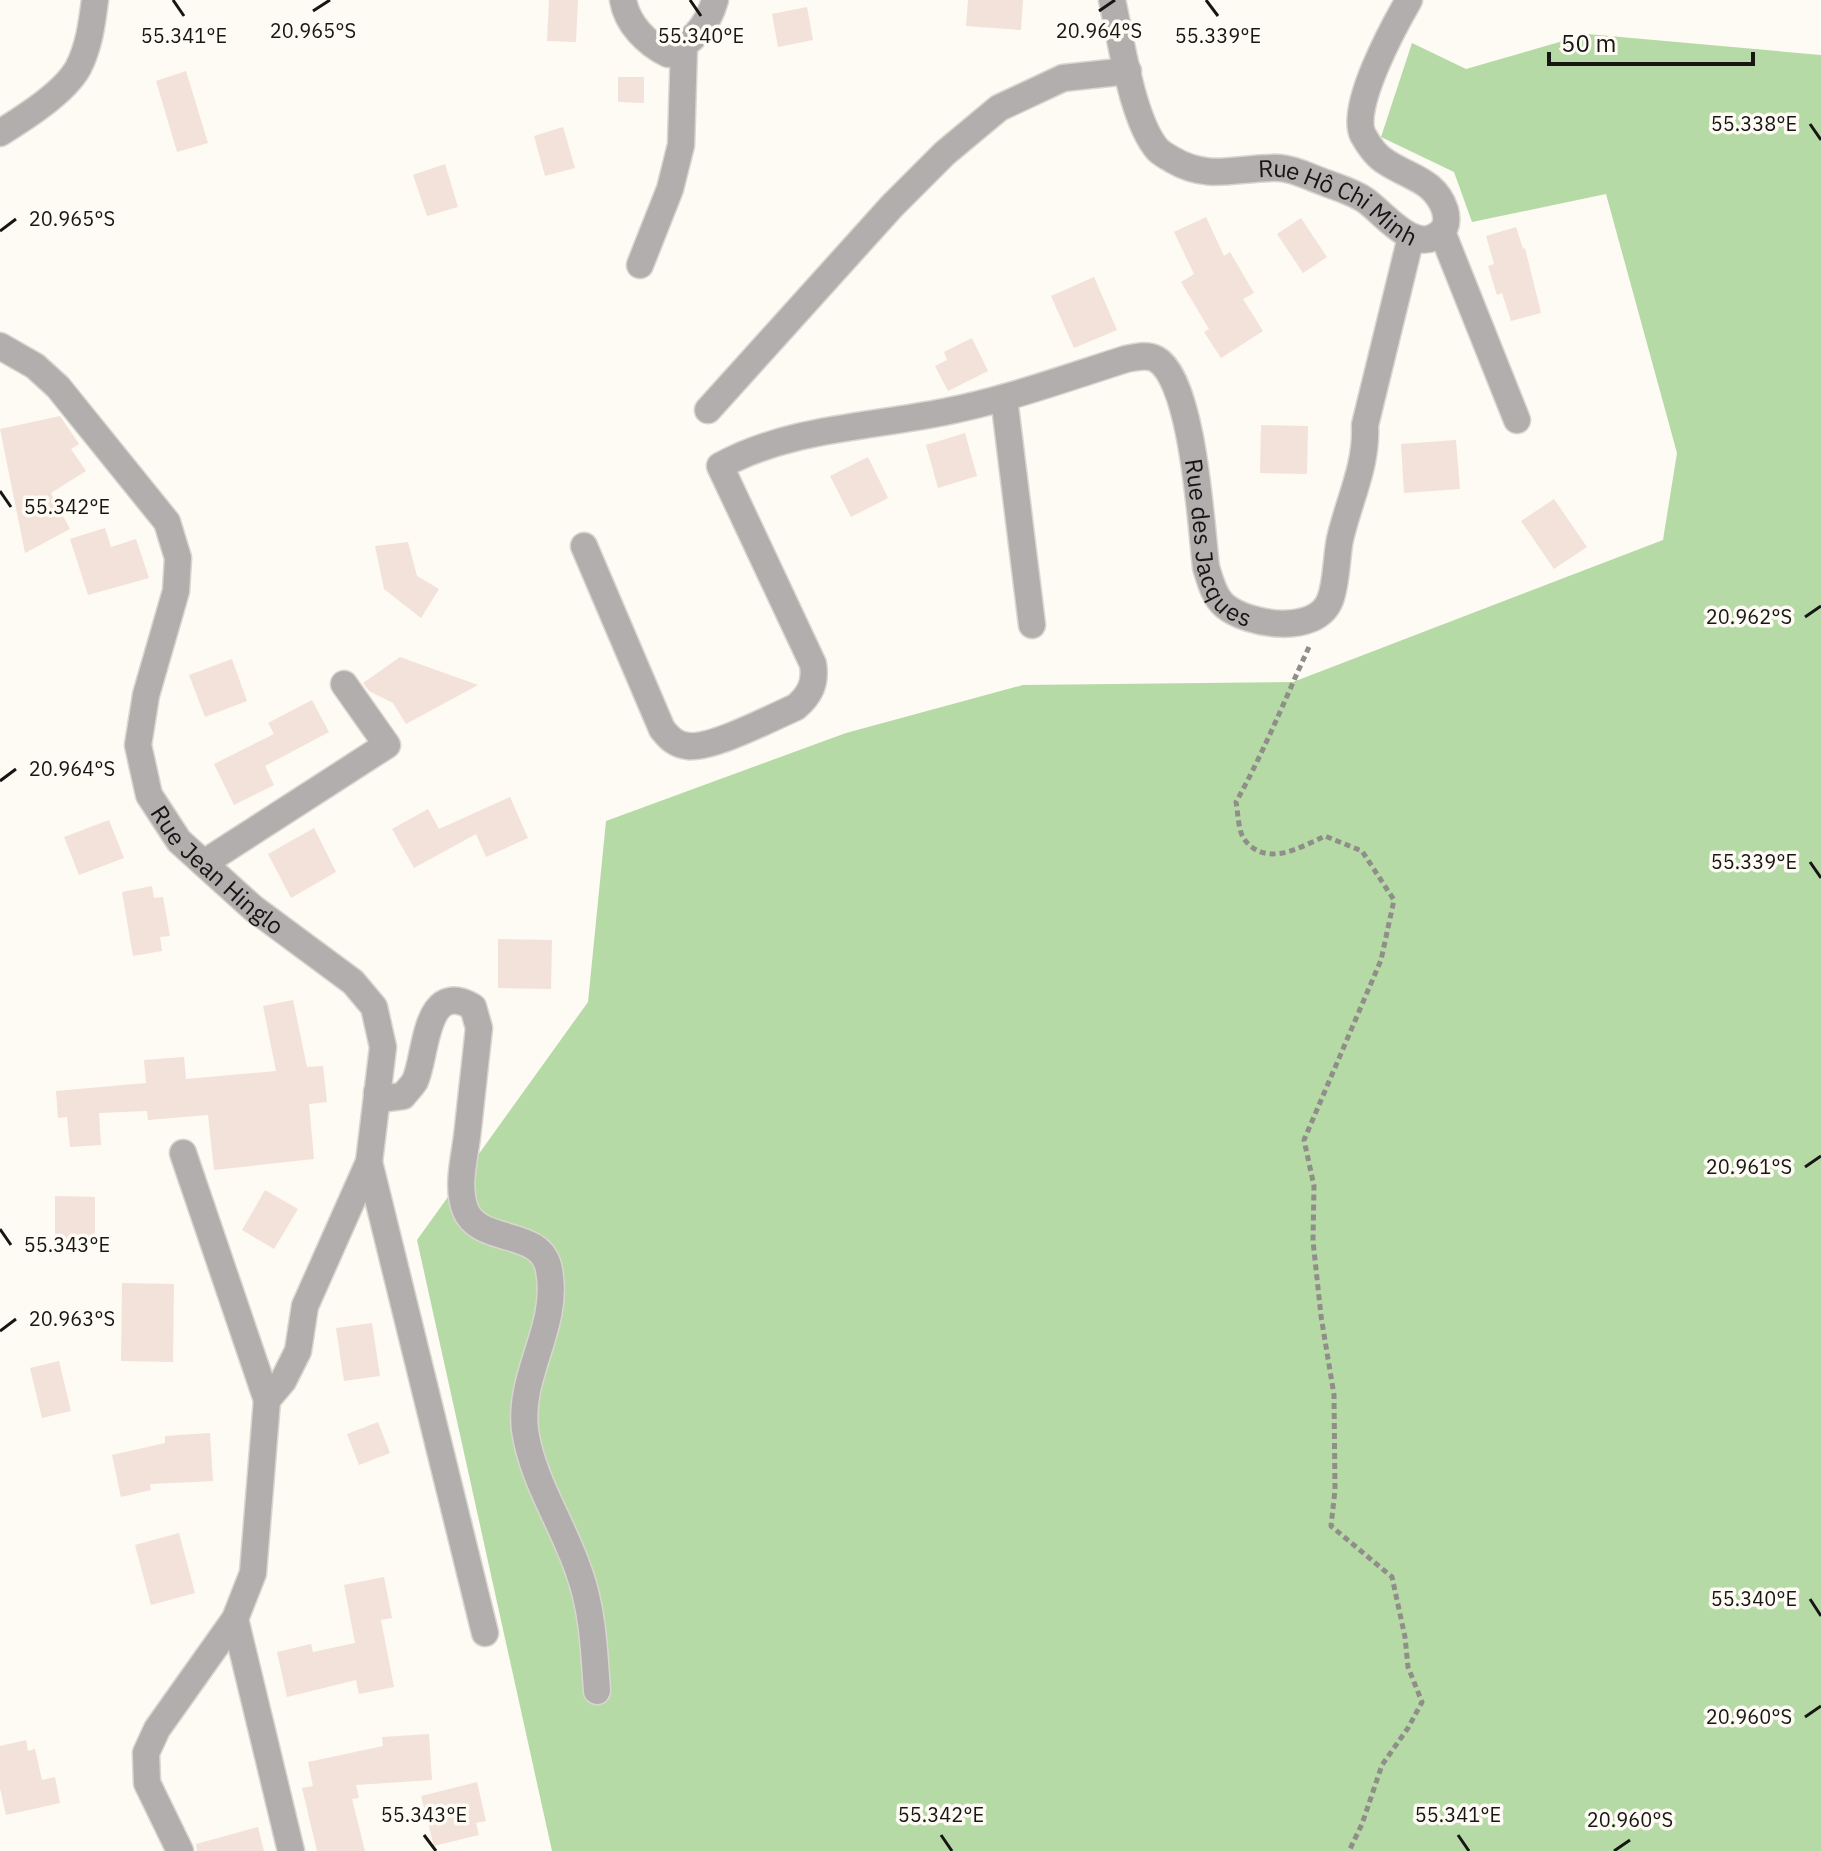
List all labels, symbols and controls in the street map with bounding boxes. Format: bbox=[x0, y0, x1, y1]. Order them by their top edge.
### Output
scale bar bbox=[1549, 16, 1753, 66]
text: 20.965°S bbox=[270, 17, 356, 44]
text: 20.964°S bbox=[1056, 17, 1142, 44]
text: 55.341°E bbox=[141, 22, 227, 49]
text: 55.340°E bbox=[658, 22, 744, 49]
text: 55.339°E bbox=[1175, 22, 1261, 49]
text: 50 m bbox=[1561, 27, 1616, 59]
text: 55.338°E bbox=[1711, 110, 1797, 137]
street label: Rue Hô Chi Minh bbox=[1257, 152, 1423, 253]
text: 20.965°S bbox=[29, 205, 115, 232]
street label: Rue des Jacques bbox=[1178, 456, 1256, 634]
text: 55.342°E bbox=[24, 493, 110, 520]
text: 20.962°S bbox=[1706, 603, 1792, 630]
text: 20.964°S bbox=[29, 755, 115, 782]
street label: Rue Jean Hinglo bbox=[144, 799, 291, 942]
text: 55.339°E bbox=[1711, 848, 1797, 875]
text: 20.961°S bbox=[1706, 1153, 1792, 1180]
text: 55.343°E bbox=[24, 1231, 110, 1258]
text: 20.963°S bbox=[29, 1305, 115, 1332]
text: 55.340°E bbox=[1711, 1585, 1797, 1612]
text: 20.960°S bbox=[1706, 1703, 1792, 1730]
text: 55.343°E bbox=[381, 1801, 467, 1828]
text: 55.342°E bbox=[898, 1801, 984, 1828]
text: 55.341°E bbox=[1415, 1801, 1501, 1828]
text: 20.960°S bbox=[1587, 1806, 1673, 1833]

